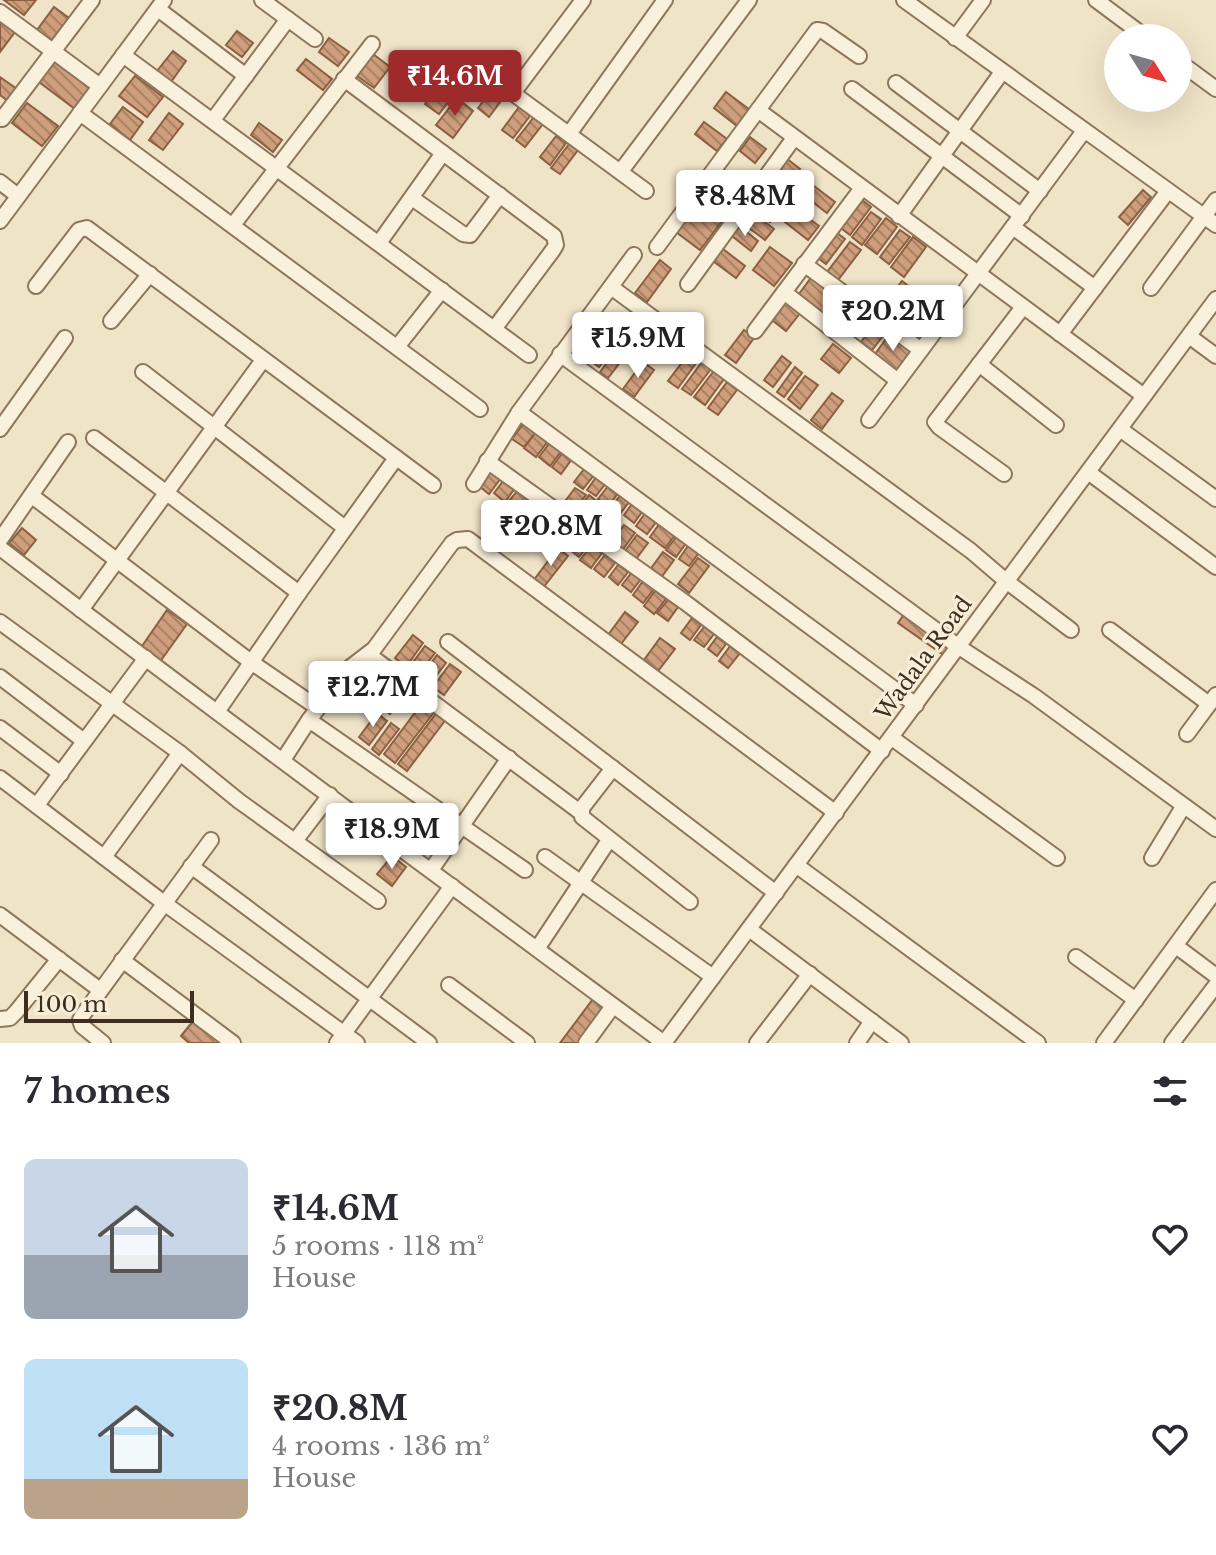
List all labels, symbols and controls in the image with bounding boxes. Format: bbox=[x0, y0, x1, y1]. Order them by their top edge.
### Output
north arrow bbox=[1104, 24, 1192, 112]
map controls bbox=[1104, 24, 1192, 112]
pin: ₹14.6M bbox=[390, 50, 520, 118]
text: ₹14.6M bbox=[406, 60, 504, 92]
pin: ₹8.48M bbox=[680, 170, 810, 238]
text: ₹8.48M bbox=[694, 180, 796, 212]
pin: ₹20.2M bbox=[828, 285, 958, 353]
text: ₹20.2M bbox=[841, 295, 945, 327]
pin: ₹15.9M bbox=[573, 312, 703, 380]
text: ₹15.9M bbox=[590, 322, 686, 354]
pin: ₹20.8M bbox=[486, 500, 616, 568]
text: ₹20.8M bbox=[499, 510, 603, 542]
street label: Wadala Road bbox=[869, 591, 978, 727]
pin: ₹12.7M bbox=[308, 661, 438, 729]
text: ₹12.7M bbox=[326, 671, 420, 703]
pin: ₹18.9M bbox=[327, 803, 457, 871]
text: ₹18.9M bbox=[344, 813, 440, 845]
scale bar bbox=[24, 987, 194, 1023]
text: 100 m bbox=[36, 991, 107, 1018]
icon: filters bbox=[1148, 1069, 1192, 1113]
text: 7 homes bbox=[24, 1070, 171, 1112]
text: ₹14.6M bbox=[272, 1187, 399, 1229]
icon: home bbox=[88, 1191, 184, 1287]
icon: heart bbox=[1148, 1217, 1192, 1261]
text: 5 rooms · 118 m² bbox=[272, 1230, 484, 1262]
text: House bbox=[272, 1262, 356, 1294]
text: ₹20.8M bbox=[272, 1387, 408, 1429]
icon: home bbox=[88, 1391, 184, 1487]
icon: heart bbox=[1148, 1417, 1192, 1461]
text: 4 rooms · 136 m² bbox=[272, 1430, 490, 1462]
text: House bbox=[272, 1462, 356, 1494]

